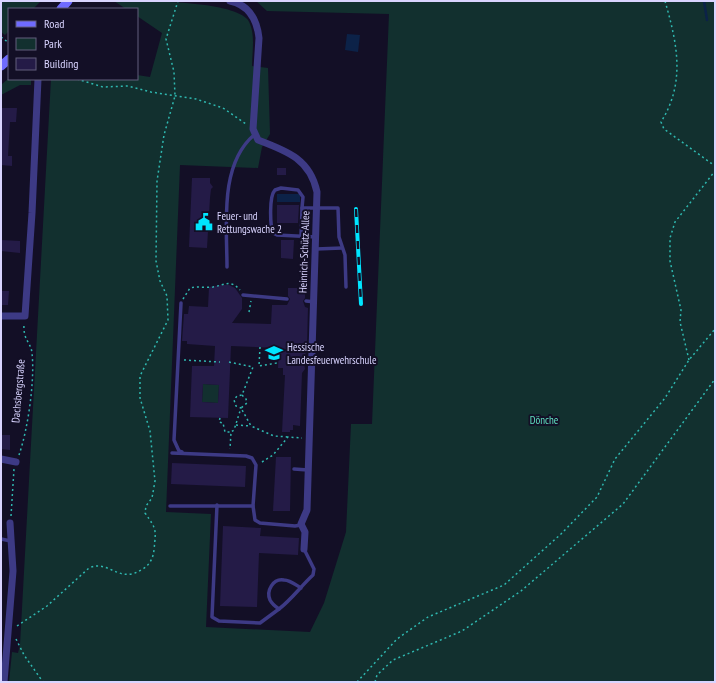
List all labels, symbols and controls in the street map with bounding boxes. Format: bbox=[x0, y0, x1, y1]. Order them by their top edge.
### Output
legend bbox=[8, 8, 138, 80]
text: Road bbox=[44, 16, 64, 31]
text: Park bbox=[44, 36, 62, 51]
text: Building bbox=[44, 56, 79, 71]
place label: Feuer- und Rettungswache 2 bbox=[217, 209, 282, 236]
street label: Heinrich-Schütz-Allee bbox=[296, 210, 312, 293]
public building icon: Feuer- und Rettungswache 2 bbox=[194, 212, 214, 232]
place label: Hessische Landesfeuerwehrschule bbox=[287, 340, 377, 367]
school or university icon: Hessische Landesfeuerwehrschule bbox=[264, 343, 284, 363]
street label: Dachsbergstraße bbox=[8, 358, 28, 423]
park label: Dönche bbox=[530, 413, 559, 427]

